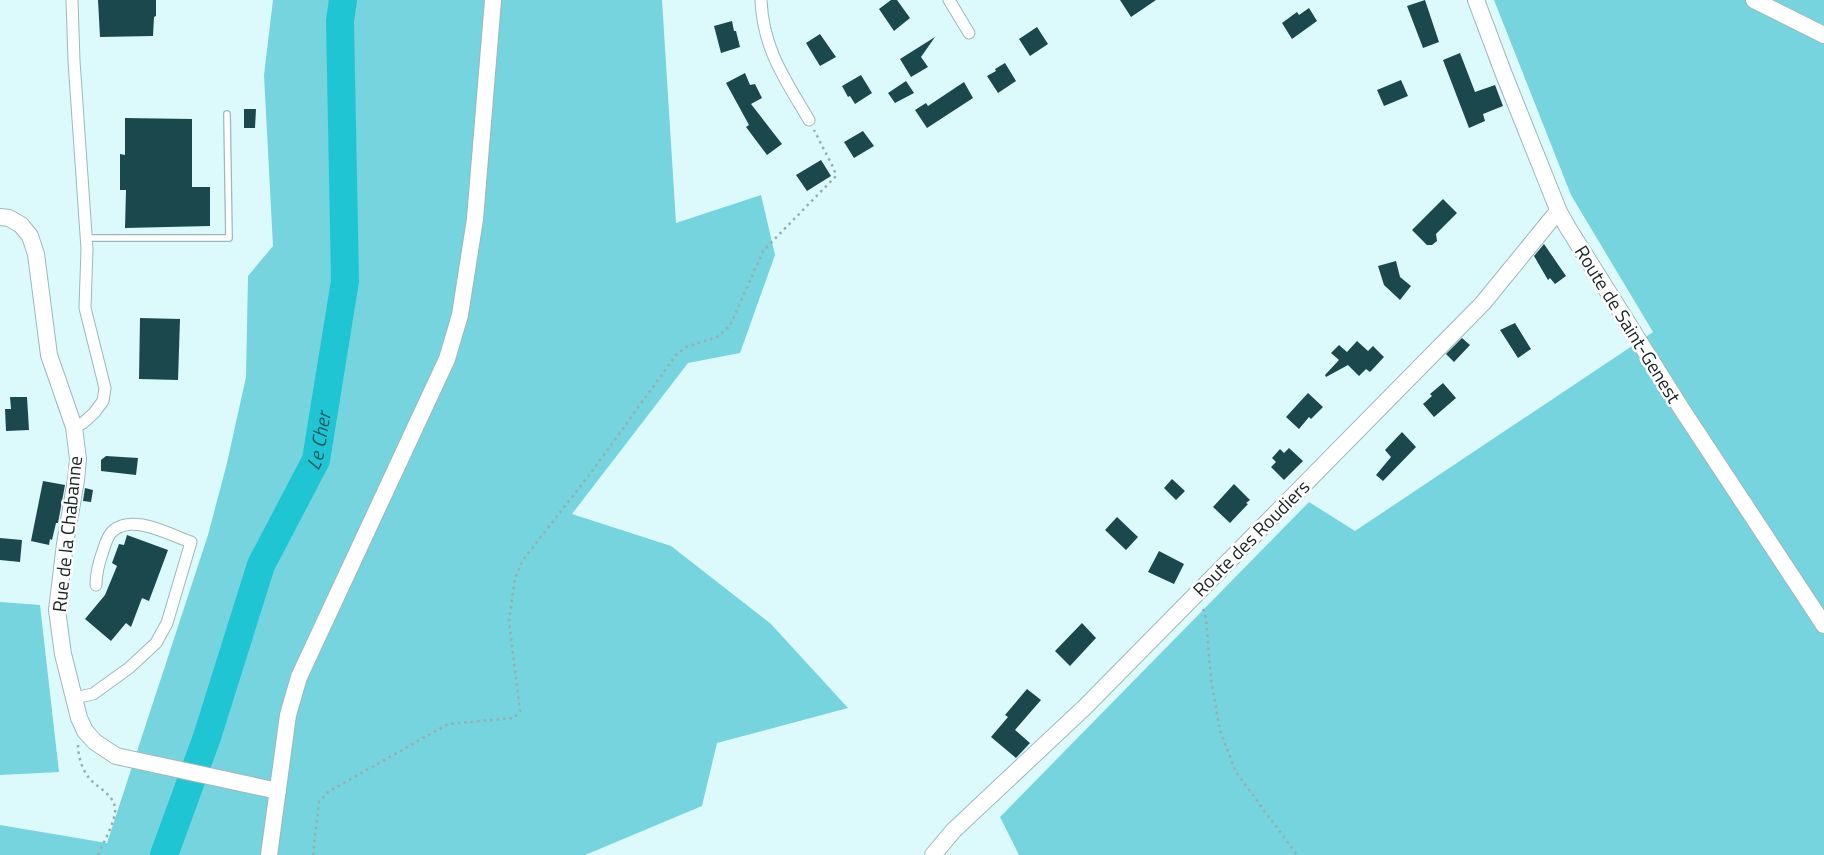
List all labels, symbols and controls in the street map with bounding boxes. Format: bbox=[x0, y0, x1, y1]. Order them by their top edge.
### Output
street label: Route de Saint-Genest bbox=[1568, 239, 1689, 409]
water label: Le Cher bbox=[298, 407, 339, 475]
street label: Rue de la Chabanne bbox=[44, 454, 89, 614]
street label: Route des Roudiers bbox=[1185, 472, 1316, 603]

